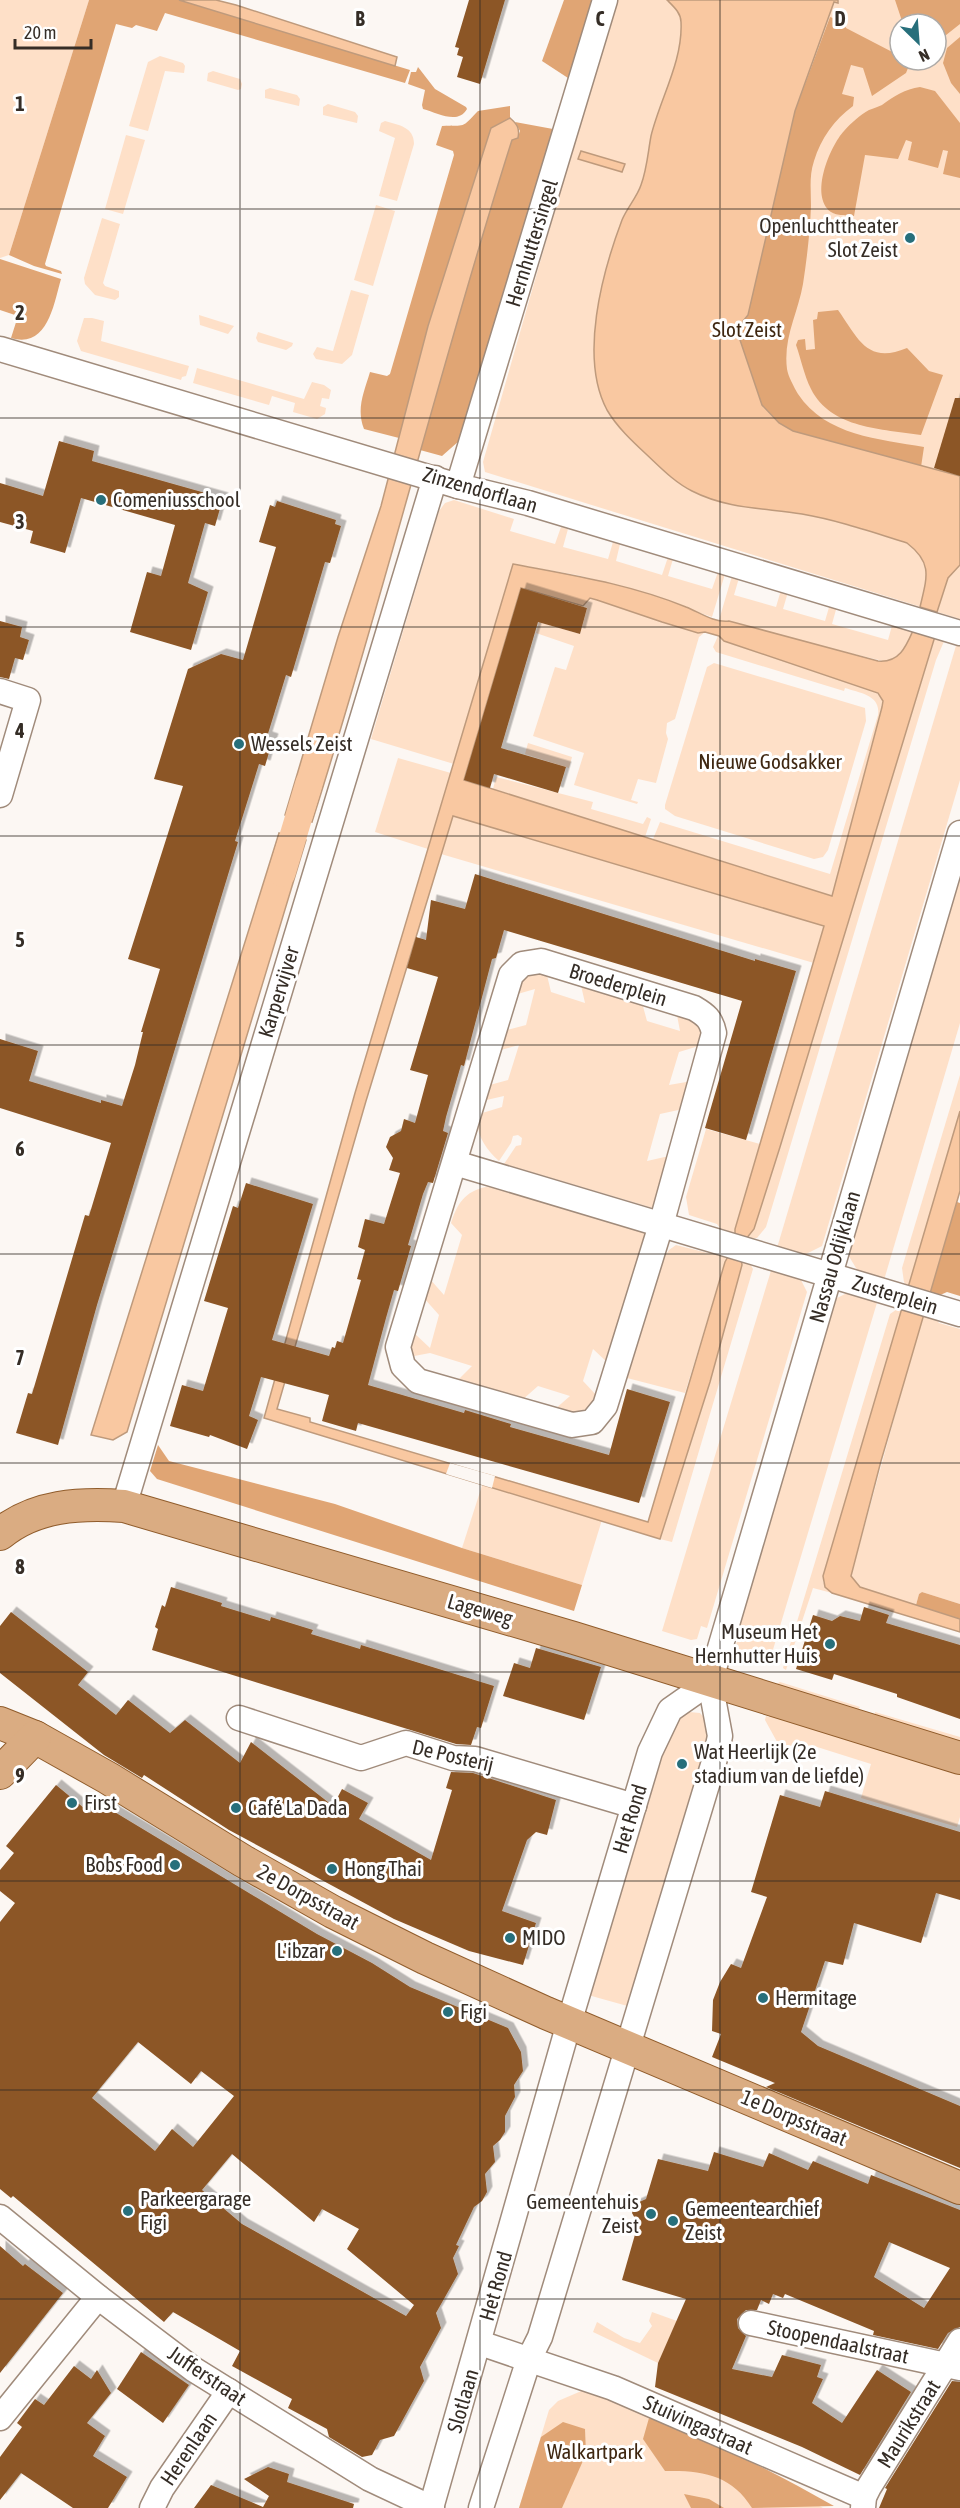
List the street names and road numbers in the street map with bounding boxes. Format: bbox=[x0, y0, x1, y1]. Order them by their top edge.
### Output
street label: Hernhuttersingel bbox=[500, 176, 562, 309]
street label: Zinzendorflaan bbox=[420, 461, 541, 517]
street label: Karpervijver bbox=[253, 942, 303, 1040]
street label: Broederplein bbox=[566, 958, 670, 1010]
street label: Nassau Odijklaan bbox=[804, 1188, 864, 1325]
street label: Zusterplein bbox=[849, 1270, 941, 1318]
street label: Lageweg bbox=[445, 1588, 516, 1630]
street label: De Posterij bbox=[410, 1734, 496, 1776]
street label: Het Rond bbox=[607, 1781, 651, 1856]
street label: 2e Dorpsstraat bbox=[254, 1858, 363, 1934]
street label: 1e Dorpsstraat bbox=[738, 2084, 851, 2150]
street label: Het Rond bbox=[474, 2248, 516, 2323]
street label: Stoopendaalstraat bbox=[765, 2314, 911, 2368]
street label: Jufferstraat bbox=[164, 2340, 251, 2410]
street label: Slotlaan bbox=[441, 2366, 483, 2435]
street label: Maurikstraat bbox=[872, 2375, 945, 2472]
street label: Stuivingastraat bbox=[640, 2389, 757, 2459]
street label: Herenlaan bbox=[155, 2407, 221, 2490]

